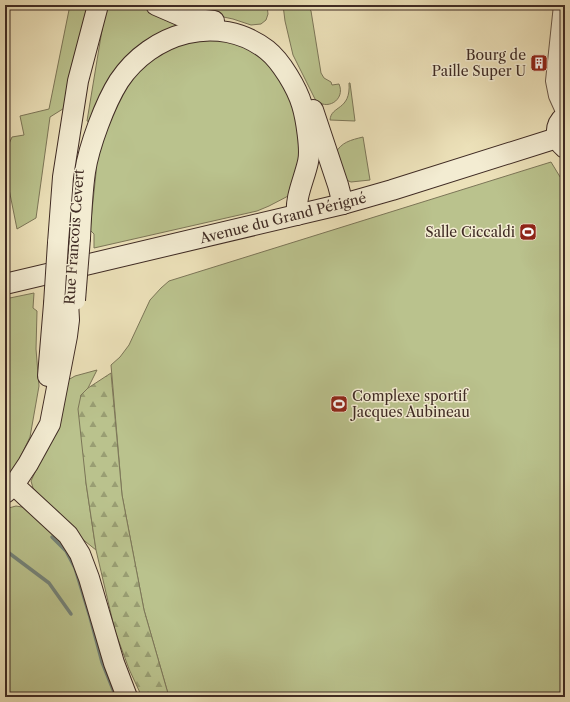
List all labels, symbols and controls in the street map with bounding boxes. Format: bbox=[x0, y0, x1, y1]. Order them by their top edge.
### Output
place label: Bourg de Paille Super U bbox=[432, 46, 526, 80]
building icon: Bourg de Paille Super U bbox=[529, 53, 549, 73]
street label: Rue Francois Cevert bbox=[60, 169, 88, 305]
street label: Avenue du Grand Périgné bbox=[197, 189, 368, 248]
sports icon: Salle Ciccaldi bbox=[518, 222, 538, 242]
place label: Salle Ciccaldi bbox=[425, 223, 515, 241]
place label: Complexe sportif Jacques Aubineau bbox=[350, 387, 470, 421]
sports icon: Complexe sportif Jacques Aubineau bbox=[329, 394, 349, 414]

